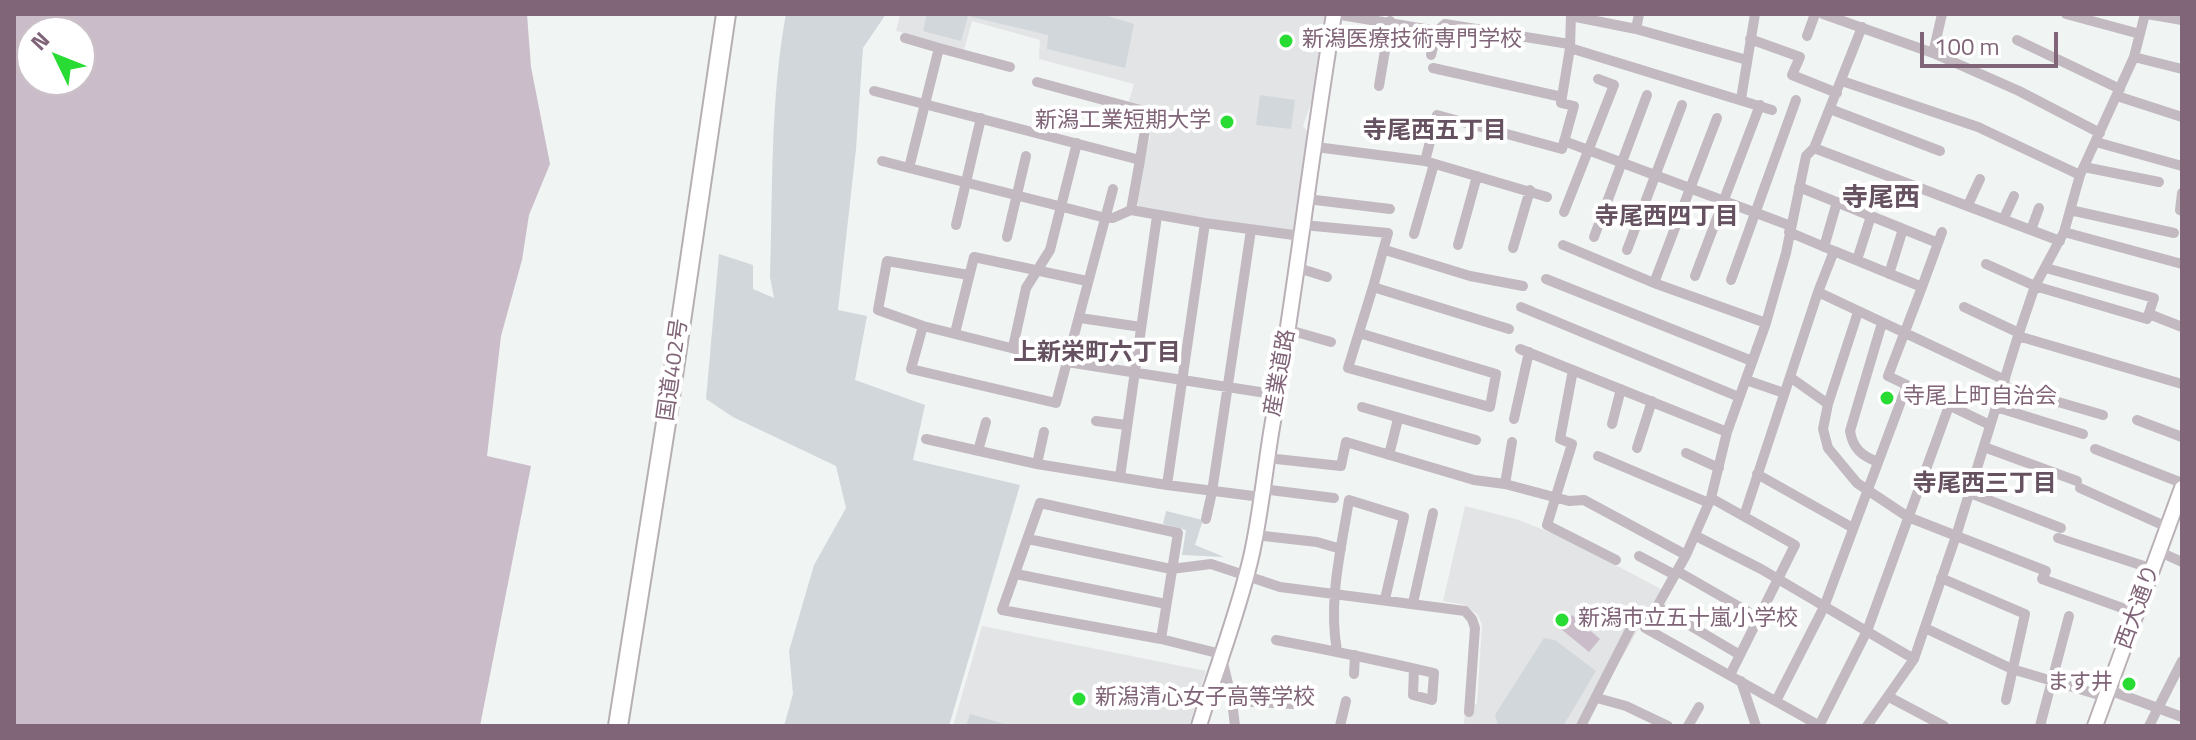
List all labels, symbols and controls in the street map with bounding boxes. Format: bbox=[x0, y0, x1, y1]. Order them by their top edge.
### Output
north arrow bbox=[16, 16, 96, 96]
scale bar bbox=[1924, 16, 2062, 66]
text: N bbox=[22, 24, 58, 58]
place label: 新潟医療技術専門学校 bbox=[1302, 28, 1522, 54]
text: 100 m bbox=[1934, 28, 2000, 64]
marker: 新潟医療技術専門学校 bbox=[1277, 32, 1295, 50]
place label: 新潟工業短期大学 bbox=[1035, 109, 1211, 135]
marker: 新潟工業短期大学 bbox=[1218, 113, 1236, 131]
district label: 寺尾西五丁目 bbox=[1363, 118, 1507, 146]
district label: 寺尾西 bbox=[1842, 184, 1920, 216]
district label: 寺尾西四丁目 bbox=[1595, 204, 1739, 232]
street label: 国道402号 bbox=[654, 317, 694, 423]
street label: 産業道路 bbox=[1260, 327, 1302, 419]
district label: 上新栄町六丁目 bbox=[1013, 340, 1181, 368]
place label: 寺尾上町自治会 bbox=[1903, 385, 2057, 411]
marker: 寺尾上町自治会 bbox=[1878, 389, 1896, 407]
district label: 寺尾西三丁目 bbox=[1913, 471, 2057, 499]
street label: 西大通り bbox=[2112, 561, 2166, 653]
place label: 新潟市立五十嵐小学校 bbox=[1578, 607, 1798, 633]
marker: 新潟市立五十嵐小学校 bbox=[1553, 611, 1571, 629]
place label: ます井 bbox=[2047, 671, 2113, 697]
marker: ます井 bbox=[2120, 675, 2138, 693]
place label: 新潟清心女子高等学校 bbox=[1095, 686, 1315, 712]
marker: 新潟清心女子高等学校 bbox=[1070, 690, 1088, 708]

